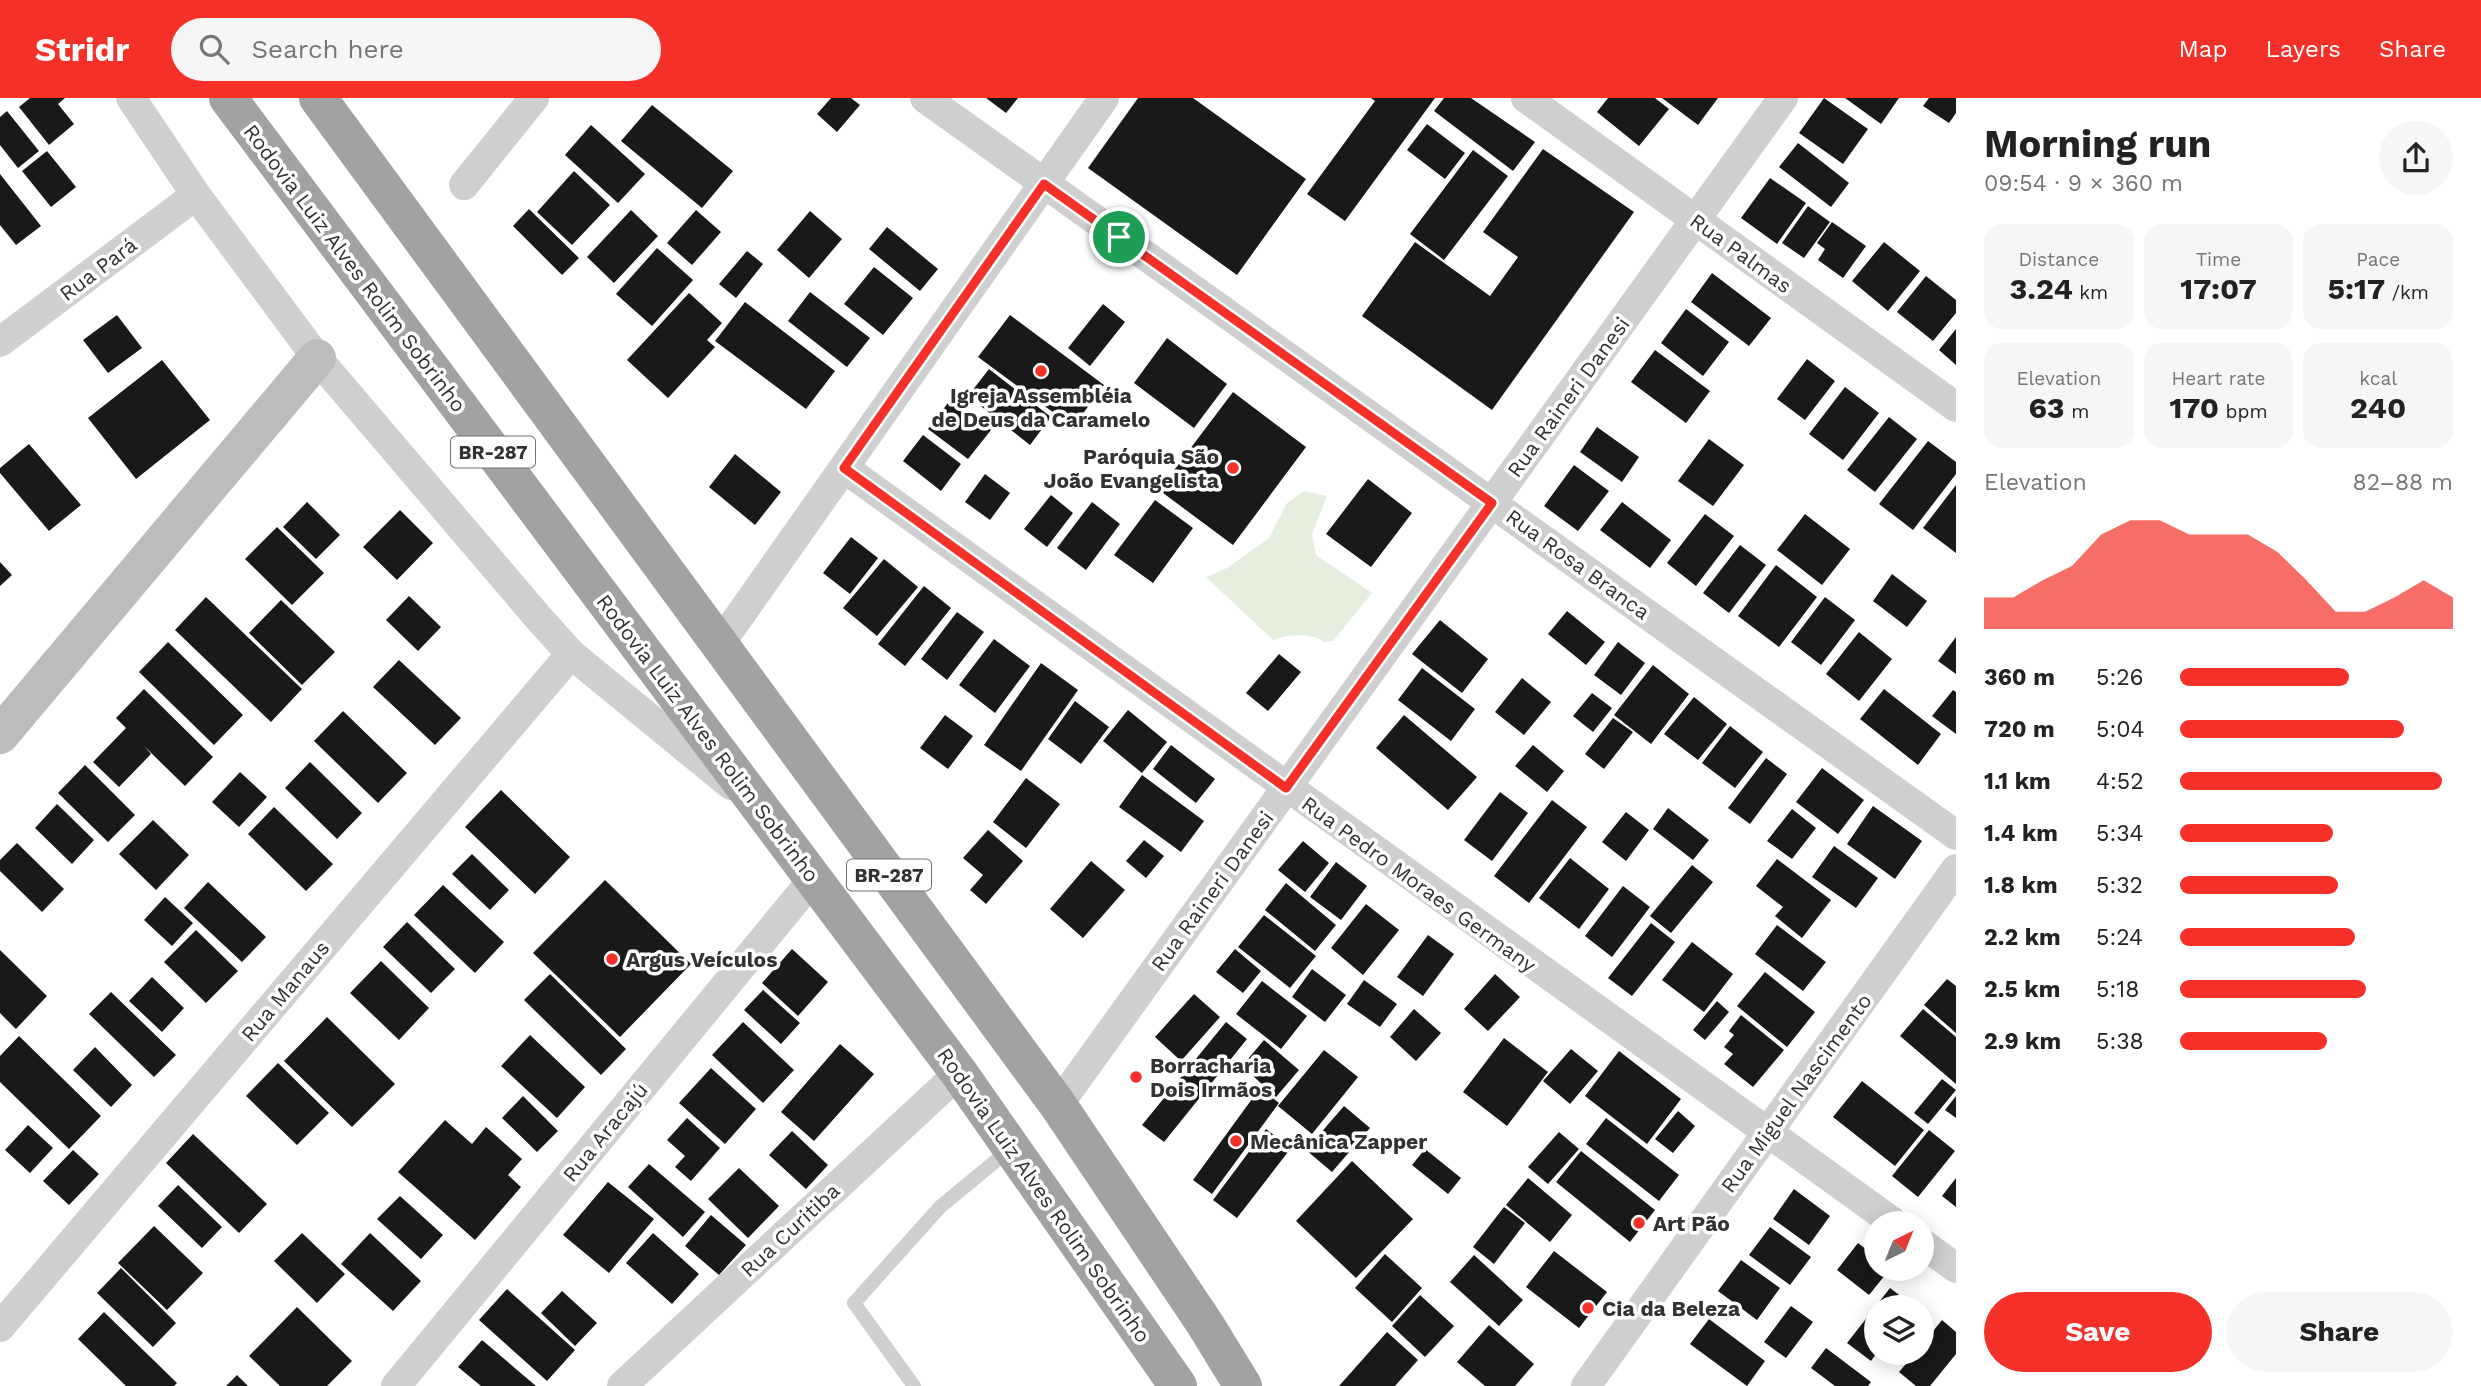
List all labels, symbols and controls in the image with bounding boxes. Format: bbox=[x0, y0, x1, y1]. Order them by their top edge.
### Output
search box bbox=[171, 18, 661, 81]
text: Stridr bbox=[35, 30, 129, 69]
icon: search bbox=[195, 30, 233, 68]
text: Search here bbox=[251, 34, 404, 64]
text: Map bbox=[2179, 35, 2227, 63]
text: Layers bbox=[2265, 35, 2341, 63]
text: Share bbox=[2379, 35, 2446, 63]
street label: Rodovia Luiz Alves Rolim Sobrinho bbox=[239, 119, 471, 417]
button: share bbox=[2379, 121, 2453, 195]
text: Morning run bbox=[1984, 122, 2211, 166]
text: 09:54 · 9 × 360 m bbox=[1984, 170, 2183, 197]
pin bbox=[1089, 207, 1149, 267]
street label: Rua Palmas bbox=[1685, 208, 1797, 298]
icon: arrive bbox=[1100, 218, 1138, 256]
street label: Rua Pará bbox=[54, 232, 142, 306]
text: Distance bbox=[2018, 248, 2099, 271]
text: Time bbox=[2196, 248, 2241, 271]
text: Pace bbox=[2356, 248, 2400, 271]
text: 3.24 bbox=[2009, 271, 2073, 306]
text: 17:07 bbox=[2180, 271, 2257, 306]
text: 5:17 bbox=[2327, 271, 2385, 306]
text: km bbox=[2073, 281, 2108, 304]
text: /km bbox=[2385, 281, 2429, 304]
street label: Rua Raineri Danesi bbox=[1501, 312, 1635, 482]
marker: Igreja Assembléia de Deus da Caramelo bbox=[1033, 363, 1049, 379]
text: Elevation bbox=[2016, 367, 2101, 390]
text: Heart rate bbox=[2172, 367, 2265, 390]
text: kcal bbox=[2359, 367, 2397, 390]
place label: Igreja Assembléia de Deus da Caramelo bbox=[932, 383, 1150, 432]
text: 63 bbox=[2028, 390, 2065, 425]
text: 170 bbox=[2169, 390, 2219, 425]
text: 240 bbox=[2350, 390, 2406, 425]
text: m bbox=[2065, 400, 2089, 423]
text: bpm bbox=[2219, 400, 2268, 423]
road number: BR-287 bbox=[451, 436, 535, 468]
place label: Paróquia São João Evangelista bbox=[1044, 444, 1220, 493]
marker: Paróquia São João Evangelista bbox=[1225, 460, 1241, 476]
text: Elevation bbox=[1984, 469, 2087, 496]
text: 82–88 m bbox=[2353, 469, 2453, 496]
street label: Rua Rosa Branca bbox=[1501, 503, 1655, 625]
street label: Rodovia Luiz Alves Rolim Sobrinho bbox=[592, 589, 824, 887]
text: 360 m bbox=[1984, 664, 2055, 691]
text: 5:26 bbox=[2096, 664, 2144, 691]
text: 720 m bbox=[1984, 716, 2055, 743]
text: 5:04 bbox=[2096, 716, 2145, 743]
text: 1.1 km bbox=[1984, 768, 2051, 795]
text: 4:52 bbox=[2096, 768, 2144, 795]
street label: Rua Pedro Moraes Germany bbox=[1297, 791, 1541, 977]
street label: Rua Raineri Danesi bbox=[1145, 806, 1279, 976]
text: 1.4 km bbox=[1984, 820, 2058, 847]
text: 5:34 bbox=[2096, 820, 2144, 847]
road number: BR-287 bbox=[847, 860, 931, 890]
text: 1.8 km bbox=[1984, 872, 2058, 899]
text: 5:32 bbox=[2096, 872, 2143, 899]
text: 2.2 km bbox=[1984, 924, 2061, 951]
text: 5:24 bbox=[2096, 924, 2143, 951]
street label: Rua Manaus bbox=[236, 936, 334, 1046]
place label: Argus Veículos bbox=[626, 947, 777, 972]
marker: Argus Veículos bbox=[604, 951, 620, 967]
text: 2.5 km bbox=[1984, 976, 2060, 1003]
text: 5:18 bbox=[2096, 976, 2139, 1003]
street label: Rua Miguel Nascimento bbox=[1715, 989, 1877, 1197]
text: 2.9 km bbox=[1984, 1028, 2061, 1055]
text: 5:38 bbox=[2096, 1028, 2144, 1055]
street label: Rodovia Luiz Alves Rolim Sobrinho bbox=[932, 1043, 1156, 1347]
place label: Borracharia Dois Irmãos bbox=[1150, 1053, 1272, 1102]
marker: Borracharia Dois Irmãos bbox=[1128, 1069, 1144, 1085]
street label: Rua Aracajú bbox=[557, 1077, 653, 1187]
place label: Mecânica Zapper bbox=[1250, 1129, 1427, 1154]
marker: Mecânica Zapper bbox=[1228, 1133, 1244, 1149]
street label: Rua Curitiba bbox=[735, 1178, 845, 1282]
place label: Art Pão bbox=[1653, 1211, 1730, 1236]
north arrow bbox=[1864, 1211, 1934, 1281]
map controls bbox=[1864, 1211, 1934, 1365]
marker: Art Pão bbox=[1631, 1215, 1647, 1231]
button: Save bbox=[1984, 1292, 2212, 1372]
button: Share bbox=[2226, 1292, 2453, 1372]
button: layers bbox=[1864, 1295, 1934, 1365]
place label: Cia da Beleza bbox=[1602, 1296, 1741, 1321]
marker: Cia da Beleza bbox=[1580, 1300, 1596, 1316]

